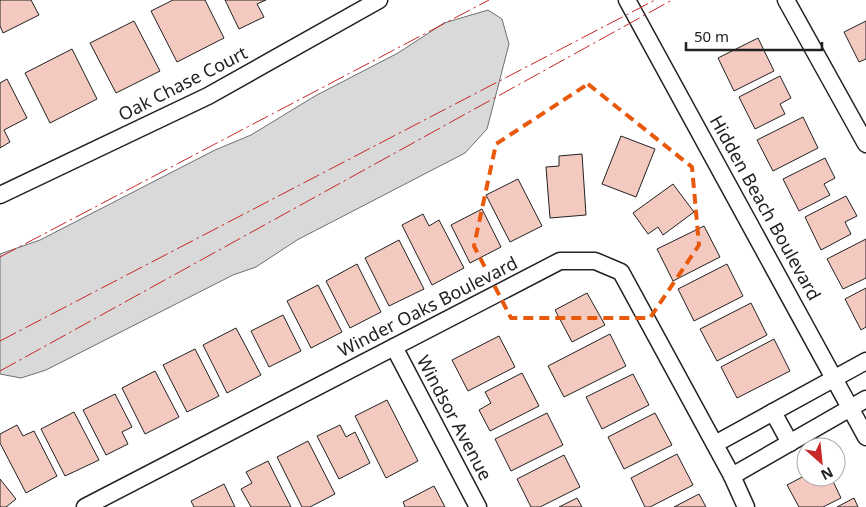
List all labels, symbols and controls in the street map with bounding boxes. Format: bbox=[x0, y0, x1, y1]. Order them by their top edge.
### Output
scale bar bbox=[686, 20, 822, 52]
text: 50 m bbox=[694, 26, 729, 46]
street label: Oak Chase Court bbox=[114, 40, 252, 126]
street label: Hidden Beach Boulevard bbox=[705, 111, 827, 304]
street label: Winder Oaks Boulevard bbox=[334, 250, 521, 362]
street label: Windsor Avenue bbox=[412, 351, 498, 484]
north arrow bbox=[796, 437, 846, 487]
text: N bbox=[818, 463, 837, 485]

